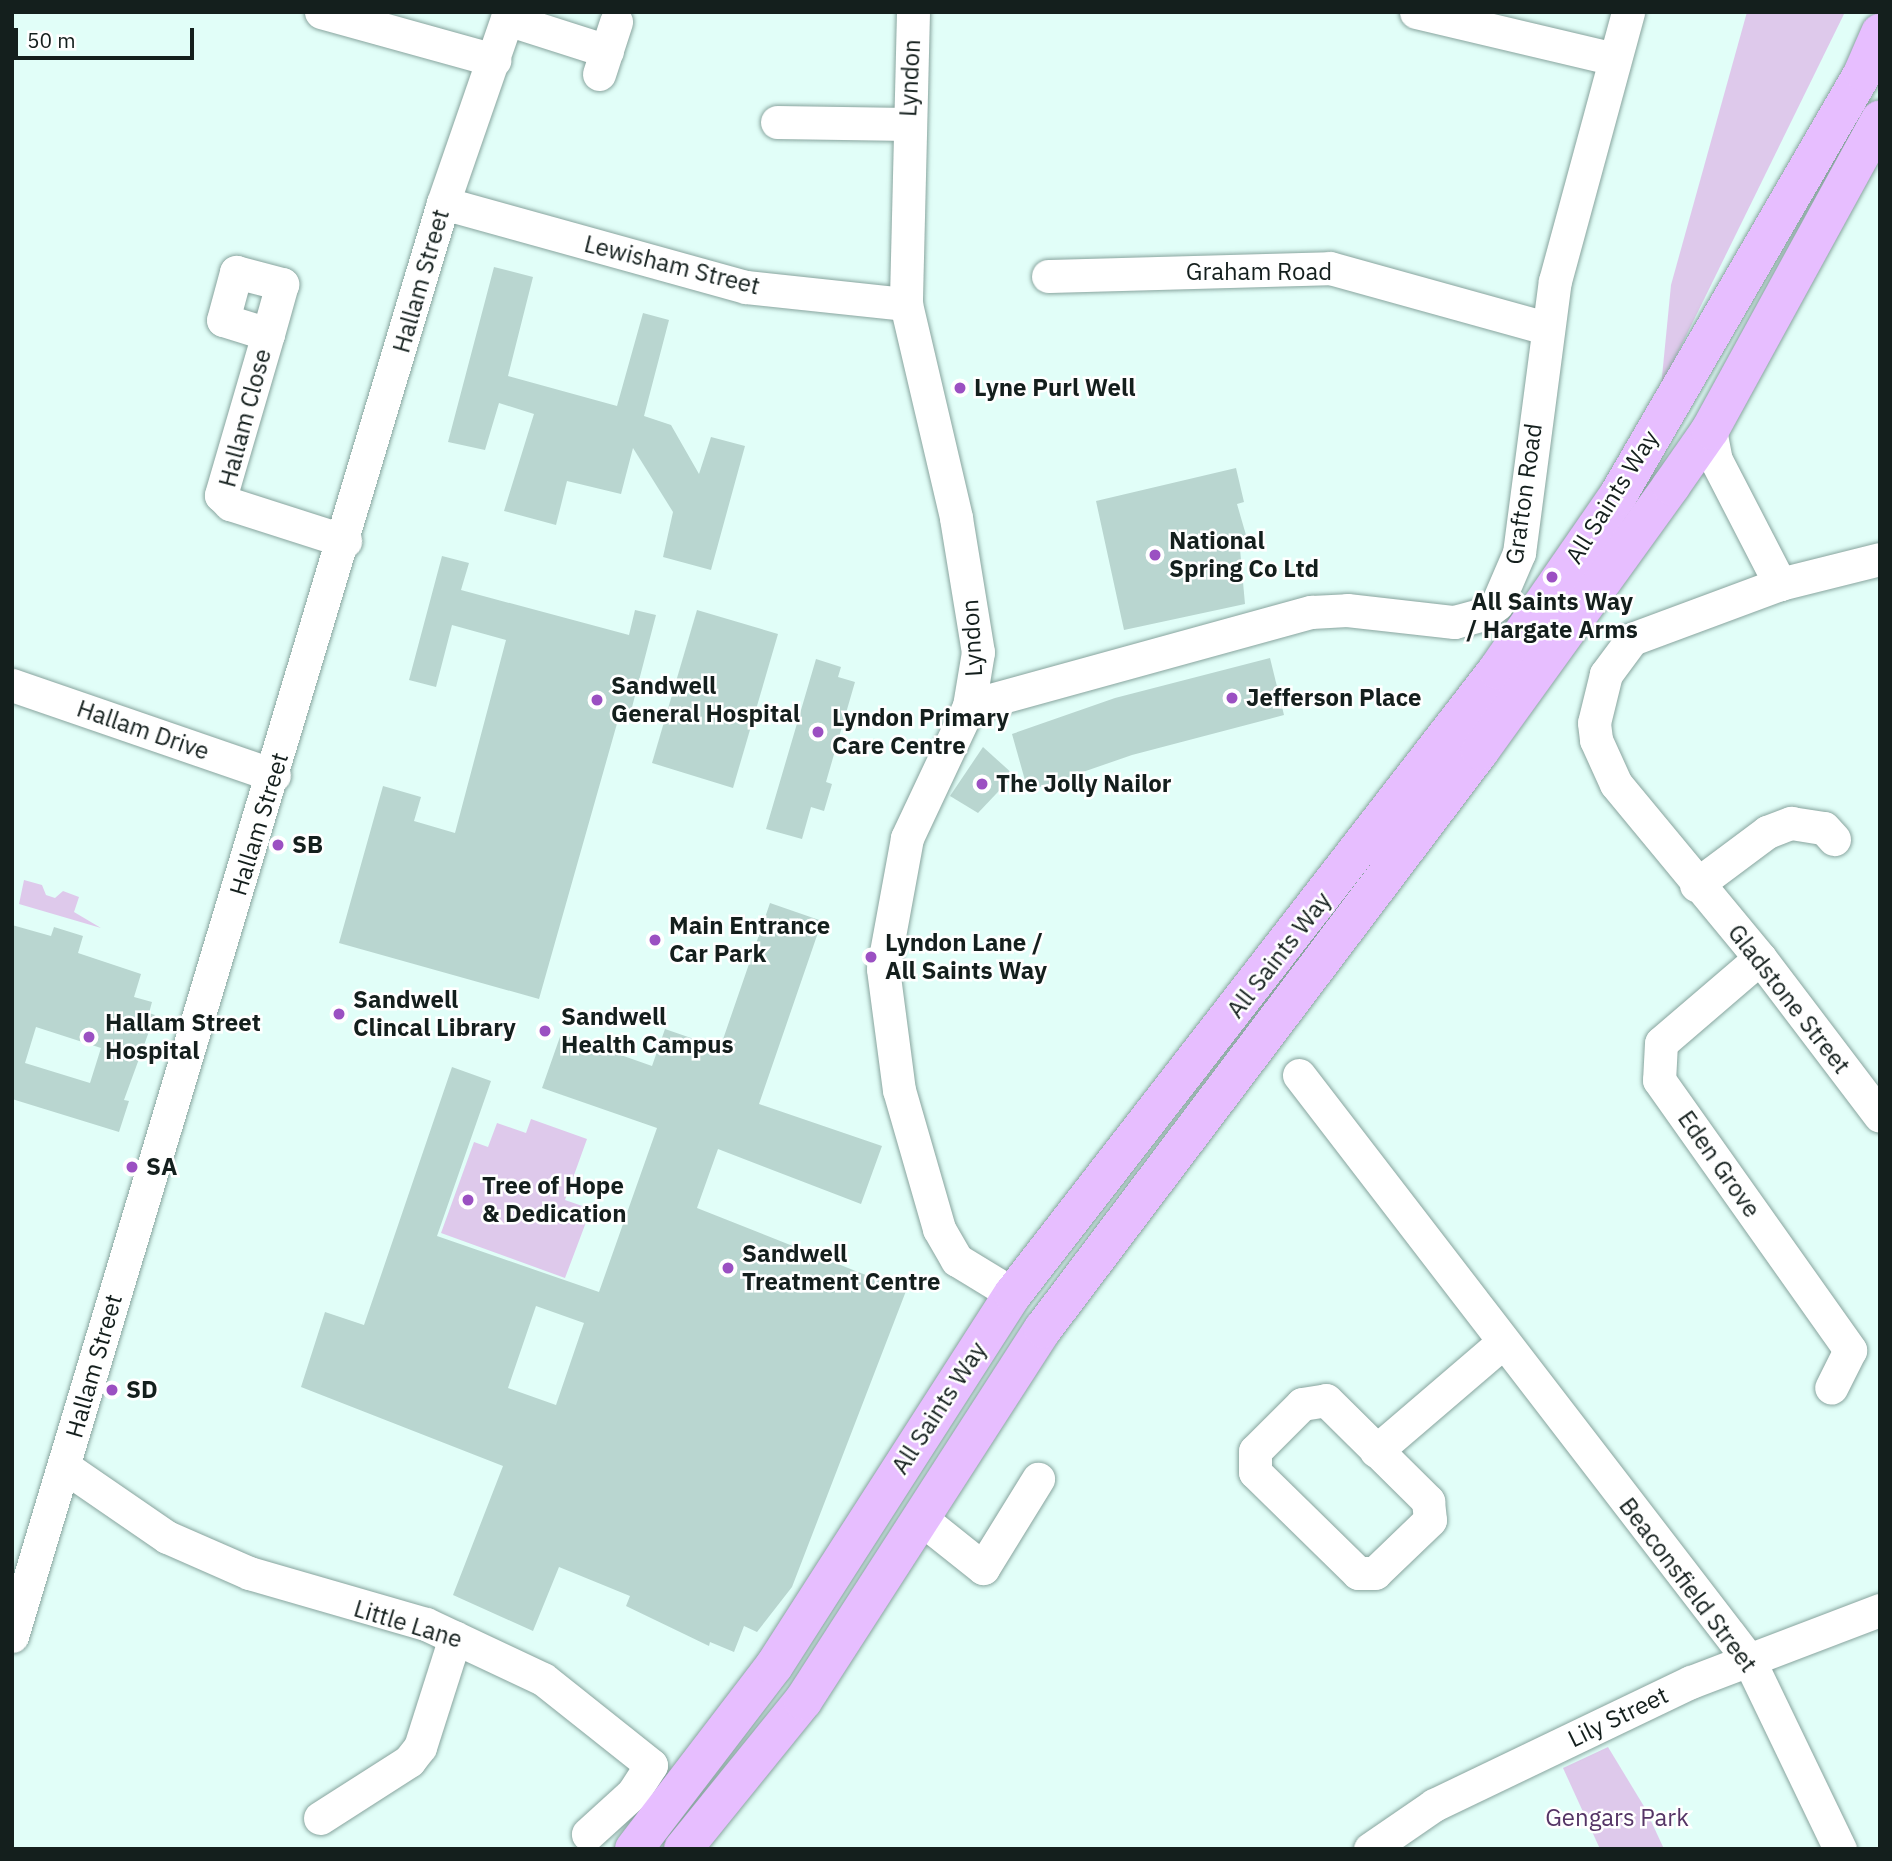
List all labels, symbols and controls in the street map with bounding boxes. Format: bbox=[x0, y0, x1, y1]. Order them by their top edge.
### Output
scale bar bbox=[18, 14, 198, 58]
text: 50 m bbox=[27, 26, 76, 54]
street label: Lyndon bbox=[894, 38, 926, 118]
street label: Hallam Street bbox=[387, 206, 455, 356]
street label: Lewisham Street bbox=[581, 229, 763, 301]
street label: Graham Road bbox=[1186, 258, 1332, 286]
street label: Hallam Close bbox=[213, 346, 277, 490]
place label: Lyne Purl Well bbox=[974, 374, 1135, 402]
marker: Lyne Purl Well bbox=[952, 380, 968, 396]
street label: Grafton Road bbox=[1500, 422, 1548, 566]
street label: All Saints Way bbox=[1560, 425, 1664, 569]
place label: National Spring Co Ltd bbox=[1169, 527, 1319, 583]
marker: National Spring Co Ltd bbox=[1147, 547, 1163, 563]
marker: All Saints Way / Hargate Arms bbox=[1544, 569, 1560, 585]
place label: All Saints Way / Hargate Arms bbox=[1466, 588, 1638, 644]
street label: Lyndon bbox=[956, 598, 988, 678]
place label: Sandwell General Hospital bbox=[611, 672, 800, 728]
place label: Jefferson Place bbox=[1246, 684, 1421, 712]
marker: Jefferson Place bbox=[1224, 690, 1240, 706]
marker: Sandwell General Hospital bbox=[589, 692, 605, 708]
street label: Hallam Drive bbox=[73, 694, 213, 766]
place label: Lyndon Primary Care Centre bbox=[832, 704, 1009, 760]
marker: Lyndon Primary Care Centre bbox=[810, 724, 826, 740]
street label: Hallam Street bbox=[224, 749, 294, 899]
place label: The Jolly Nailor bbox=[996, 770, 1172, 798]
marker: The Jolly Nailor bbox=[974, 776, 990, 792]
place label: SB bbox=[292, 831, 323, 859]
marker: SB bbox=[270, 837, 286, 853]
street label: All Saints Way bbox=[1221, 886, 1337, 1024]
place label: Main Entrance Car Park bbox=[669, 912, 830, 968]
street label: Gladstone Street bbox=[1722, 919, 1856, 1079]
place label: Lyndon Lane / All Saints Way bbox=[885, 929, 1047, 985]
marker: Main Entrance Car Park bbox=[647, 932, 663, 948]
marker: Lyndon Lane / All Saints Way bbox=[863, 949, 879, 965]
place label: Sandwell Clincal Library bbox=[353, 986, 516, 1042]
place label: Sandwell Health Campus bbox=[561, 1003, 734, 1059]
marker: Sandwell Clincal Library bbox=[331, 1006, 347, 1022]
place label: Hallam Street Hospital bbox=[105, 1009, 261, 1065]
marker: Sandwell Health Campus bbox=[535, 1021, 555, 1041]
marker: Hallam Street Hospital bbox=[79, 1027, 99, 1047]
street label: Eden Grove bbox=[1672, 1105, 1766, 1223]
place label: SA bbox=[146, 1153, 177, 1181]
marker: SA bbox=[124, 1159, 140, 1175]
place label: Tree of Hope & Dedication bbox=[482, 1172, 626, 1228]
marker: Tree of Hope & Dedication bbox=[460, 1192, 476, 1208]
place label: Sandwell Treatment Centre bbox=[742, 1240, 940, 1296]
marker: Sandwell Treatment Centre bbox=[720, 1260, 736, 1276]
street label: Hallam Street bbox=[60, 1291, 128, 1441]
street label: All Saints Way bbox=[886, 1336, 992, 1480]
place label: SD bbox=[126, 1376, 158, 1404]
marker: SD bbox=[104, 1382, 120, 1398]
street label: Beaconsfield Street bbox=[1613, 1492, 1763, 1678]
street label: Little Lane bbox=[350, 1594, 466, 1654]
street label: Lily Street bbox=[1563, 1680, 1673, 1754]
park label: Gengars Park bbox=[1545, 1804, 1689, 1832]

